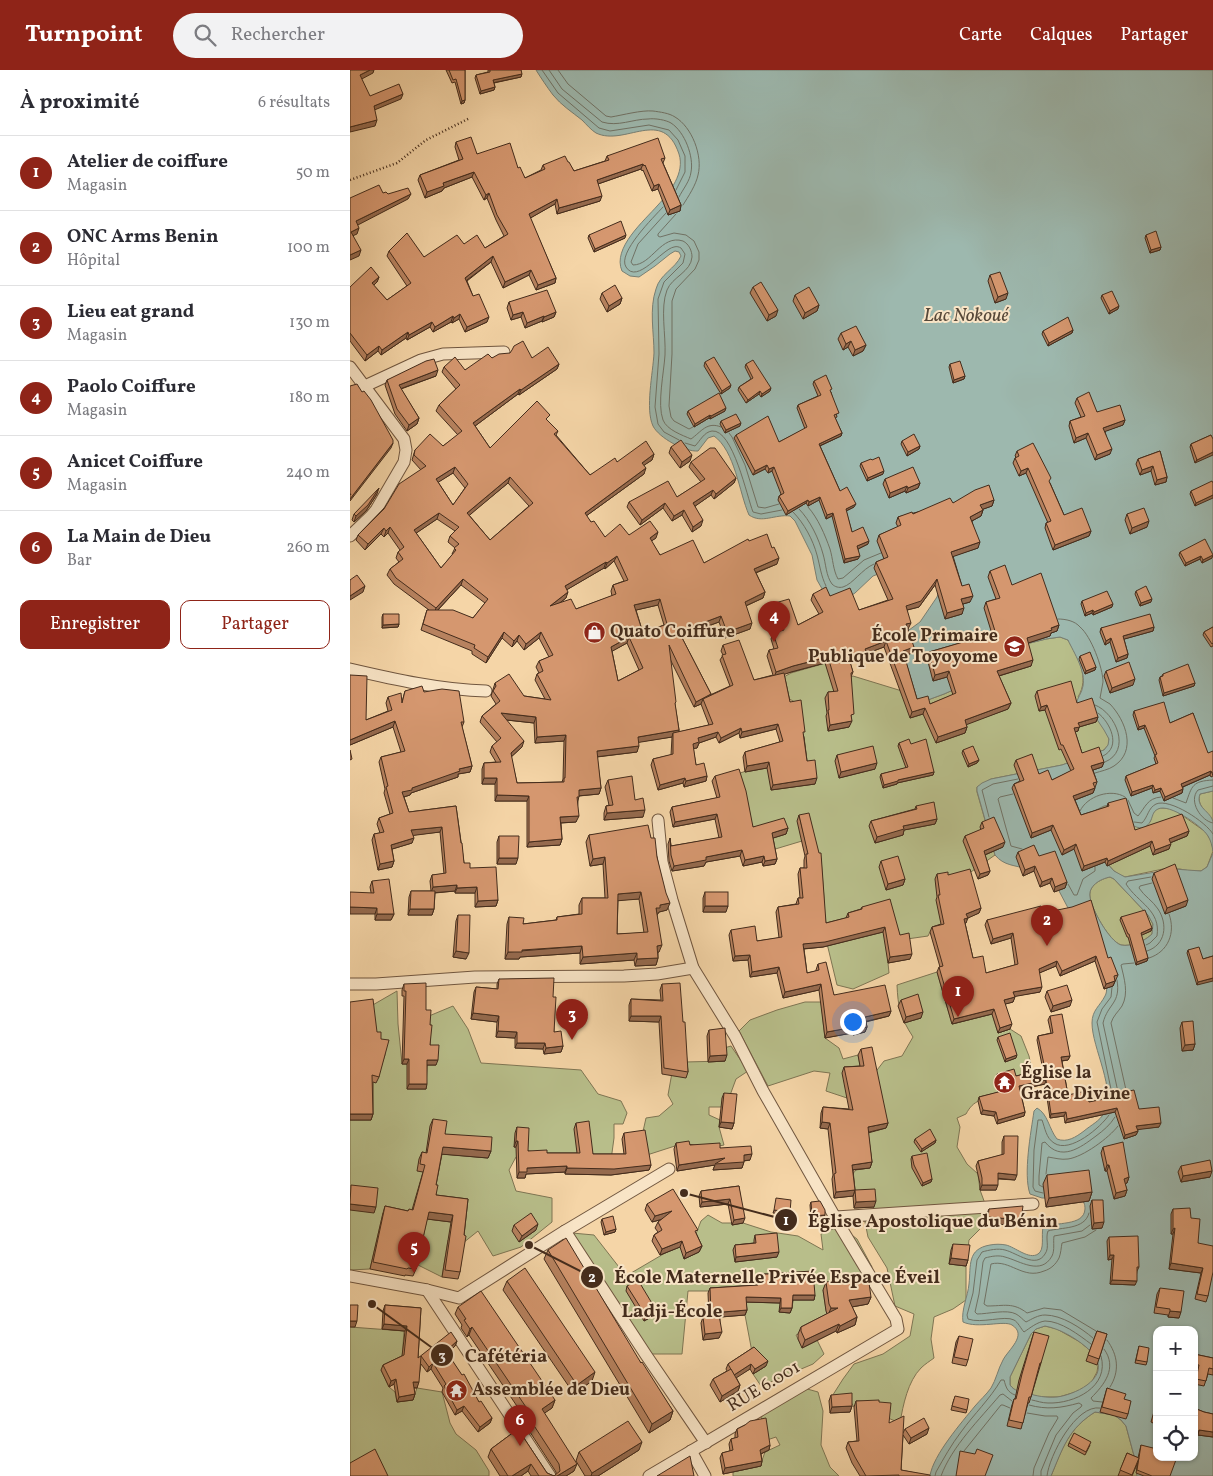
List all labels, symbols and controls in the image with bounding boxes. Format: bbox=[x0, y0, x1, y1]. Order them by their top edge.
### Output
search box bbox=[173, 13, 523, 58]
text: Turnpoint bbox=[25, 18, 143, 52]
icon: search bbox=[191, 21, 219, 49]
text: Rechercher bbox=[231, 22, 325, 48]
text: Carte bbox=[959, 23, 1002, 48]
text: Calques bbox=[1030, 23, 1092, 48]
text: Partager bbox=[1120, 23, 1188, 48]
text: À proximité bbox=[20, 88, 139, 117]
text: 6 résultats bbox=[258, 92, 330, 114]
text: Atelier de coiffure bbox=[67, 149, 228, 175]
text: 1 bbox=[33, 162, 39, 184]
text: 50 m bbox=[296, 162, 330, 184]
text: Magasin bbox=[67, 175, 127, 197]
text: ONC Arms Benin bbox=[67, 224, 219, 250]
text: 2 bbox=[32, 237, 40, 259]
text: 100 m bbox=[287, 237, 330, 259]
text: Hôpital bbox=[67, 250, 120, 272]
text: Lieu eat grand bbox=[67, 299, 194, 325]
water label: Lac Nokoué bbox=[924, 303, 1009, 329]
text: 3 bbox=[32, 312, 40, 334]
text: 130 m bbox=[289, 312, 330, 334]
text: Magasin bbox=[67, 325, 127, 347]
text: Paolo Coiffure bbox=[67, 374, 196, 400]
text: 4 bbox=[31, 387, 41, 409]
text: 180 m bbox=[289, 387, 330, 409]
text: Magasin bbox=[67, 400, 127, 422]
text: Anicet Coiffure bbox=[67, 449, 203, 475]
text: 5 bbox=[32, 462, 40, 484]
text: 240 m bbox=[286, 462, 330, 484]
text: Magasin bbox=[67, 475, 127, 497]
text: La Main de Dieu bbox=[67, 524, 211, 550]
text: 6 bbox=[32, 537, 40, 559]
text: 260 m bbox=[286, 537, 330, 559]
text: Bar bbox=[67, 550, 92, 572]
button: Enregistrer bbox=[20, 600, 170, 649]
button: Partager bbox=[180, 600, 330, 649]
pin: 4 bbox=[758, 601, 790, 642]
shop icon: Quato Coiffure bbox=[582, 620, 606, 644]
place label: Quato Coiffure bbox=[610, 620, 735, 645]
place label: École Primaire Publique de Toyoyome bbox=[808, 624, 998, 670]
school or university icon: École Primaire Publique de Toyoyome bbox=[1002, 634, 1026, 658]
pin: 2 bbox=[1031, 905, 1063, 946]
pin: 1 bbox=[942, 976, 974, 1017]
pin: 3 bbox=[556, 999, 588, 1040]
your location bbox=[840, 1009, 866, 1035]
place label: Église la Grâce Divine bbox=[1021, 1061, 1130, 1107]
temple icon: Église la Grâce Divine bbox=[993, 1071, 1017, 1095]
callout: Église Apostolique du Bénin bbox=[773, 1203, 1068, 1237]
text: Église Apostolique du Bénin bbox=[808, 1209, 1058, 1235]
text: 1 bbox=[783, 1211, 789, 1232]
pin: 5 bbox=[398, 1232, 430, 1273]
callout: École Maternelle Privée Espace Éveil bbox=[580, 1260, 950, 1294]
text: École Maternelle Privée Espace Éveil bbox=[614, 1265, 940, 1291]
text: 2 bbox=[588, 1268, 596, 1289]
district label: Ladji-École bbox=[622, 1299, 723, 1325]
map controls bbox=[1153, 1326, 1198, 1461]
button: + bbox=[1153, 1326, 1198, 1371]
callout: Cafétéria bbox=[430, 1338, 557, 1372]
text: Cafétéria bbox=[465, 1344, 547, 1370]
text: 3 bbox=[438, 1346, 446, 1367]
street label: RUE 6.001 bbox=[723, 1355, 805, 1419]
button: − bbox=[1153, 1371, 1198, 1416]
temple icon: Assemblée de Dieu bbox=[444, 1378, 468, 1402]
place label: Assemblée de Dieu bbox=[472, 1378, 630, 1403]
pin: 6 bbox=[504, 1405, 536, 1446]
button: locate bbox=[1153, 1416, 1198, 1461]

